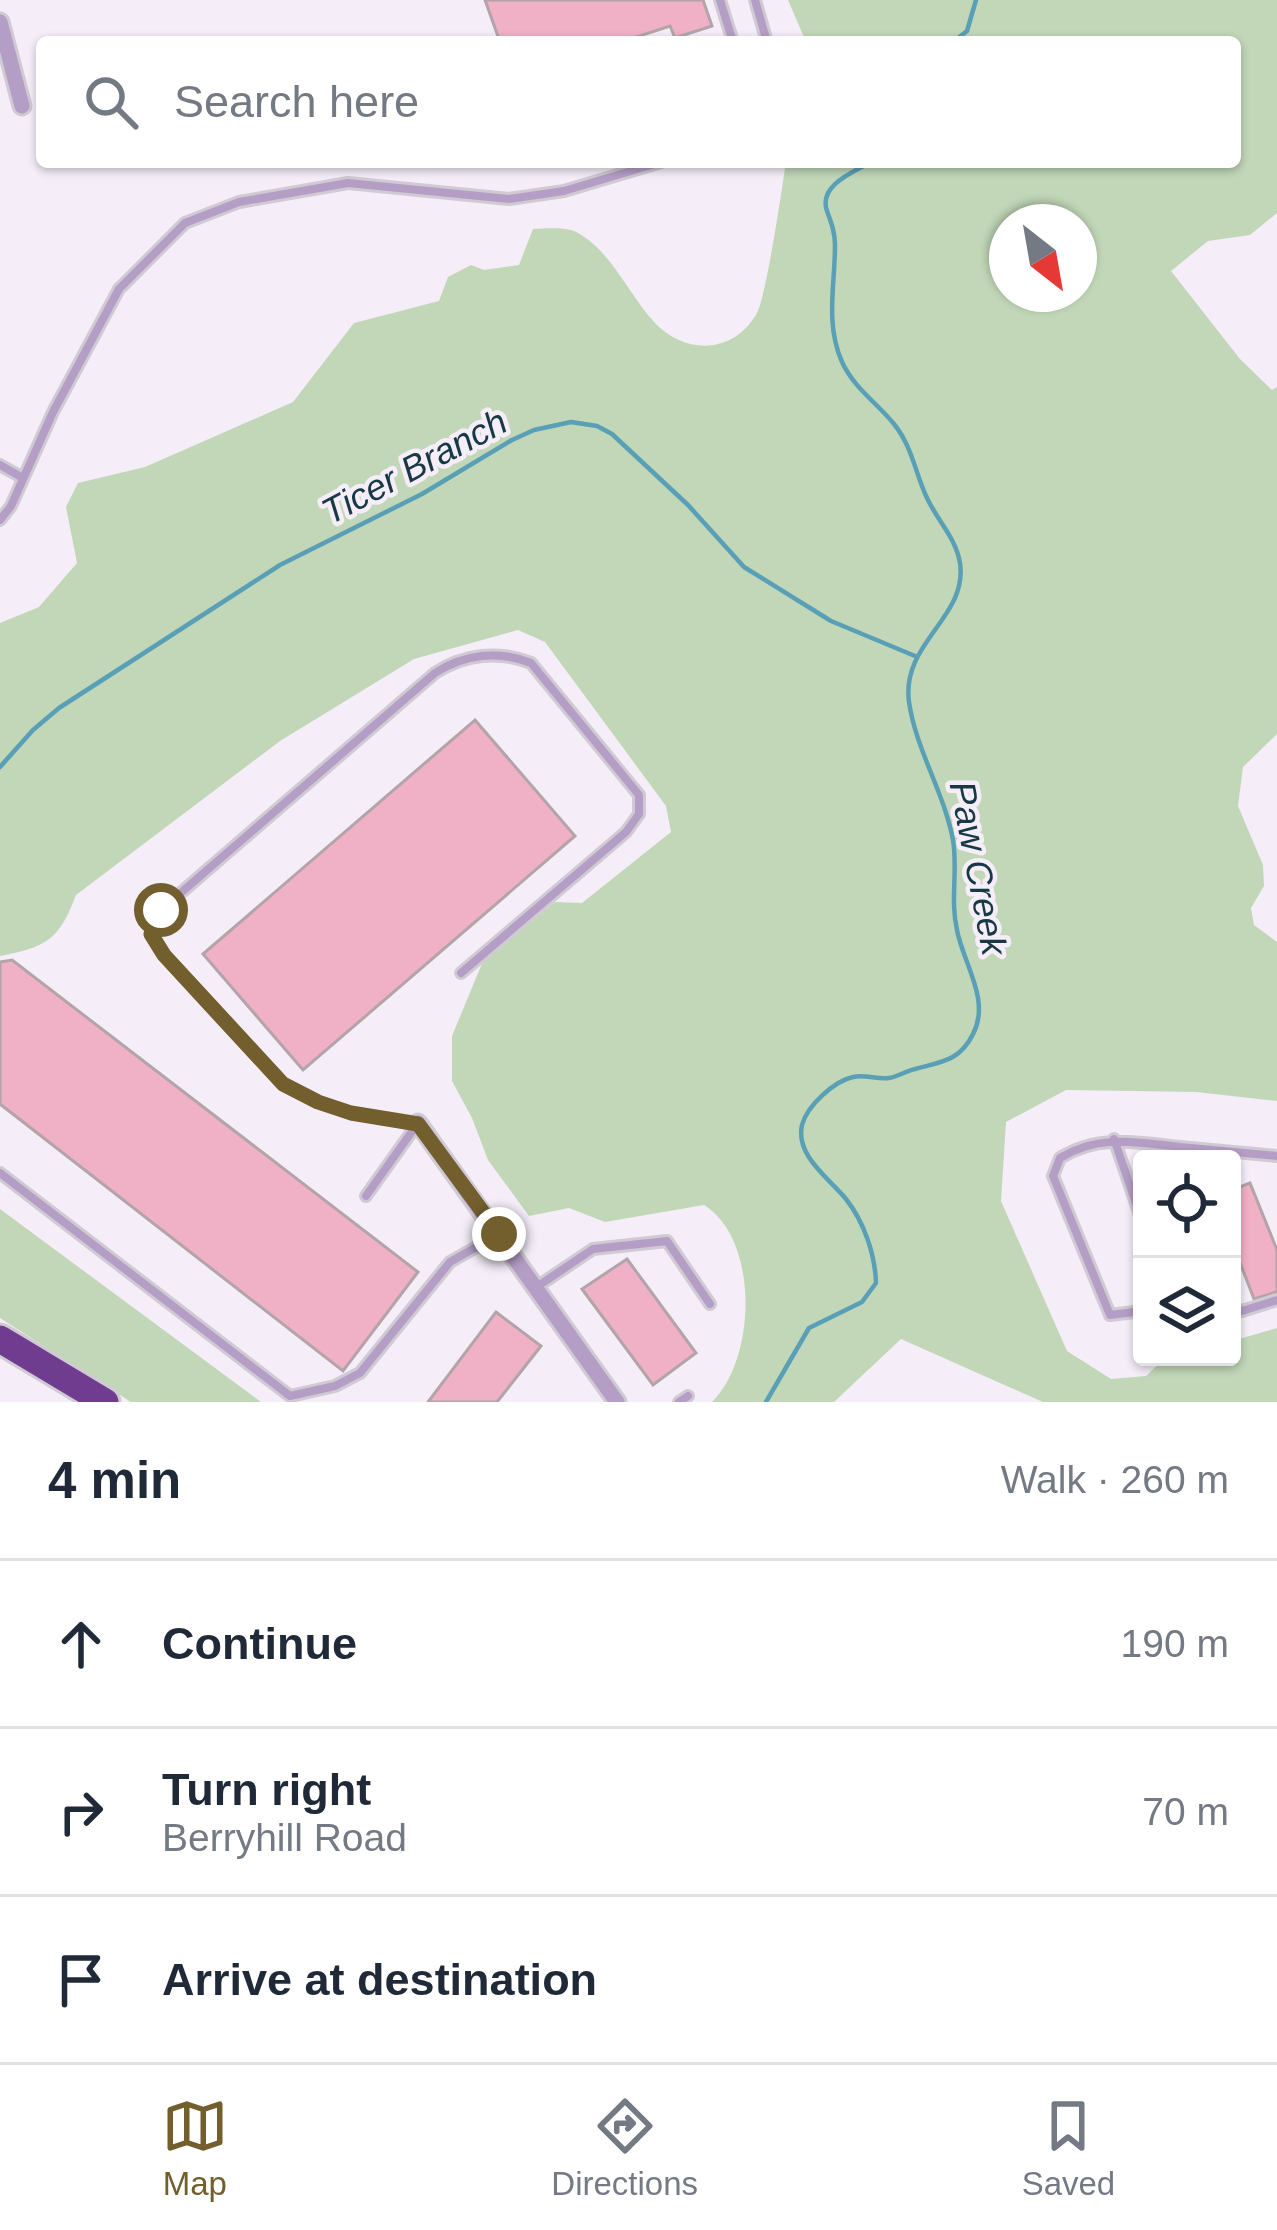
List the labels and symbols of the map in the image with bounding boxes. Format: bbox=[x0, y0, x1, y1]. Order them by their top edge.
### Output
north arrow bbox=[989, 204, 1097, 312]
water label: Ticer Branch bbox=[315, 401, 514, 532]
water label: Paw Creek bbox=[942, 778, 1016, 960]
route start bbox=[134, 883, 188, 937]
route end bbox=[472, 1207, 526, 1261]

